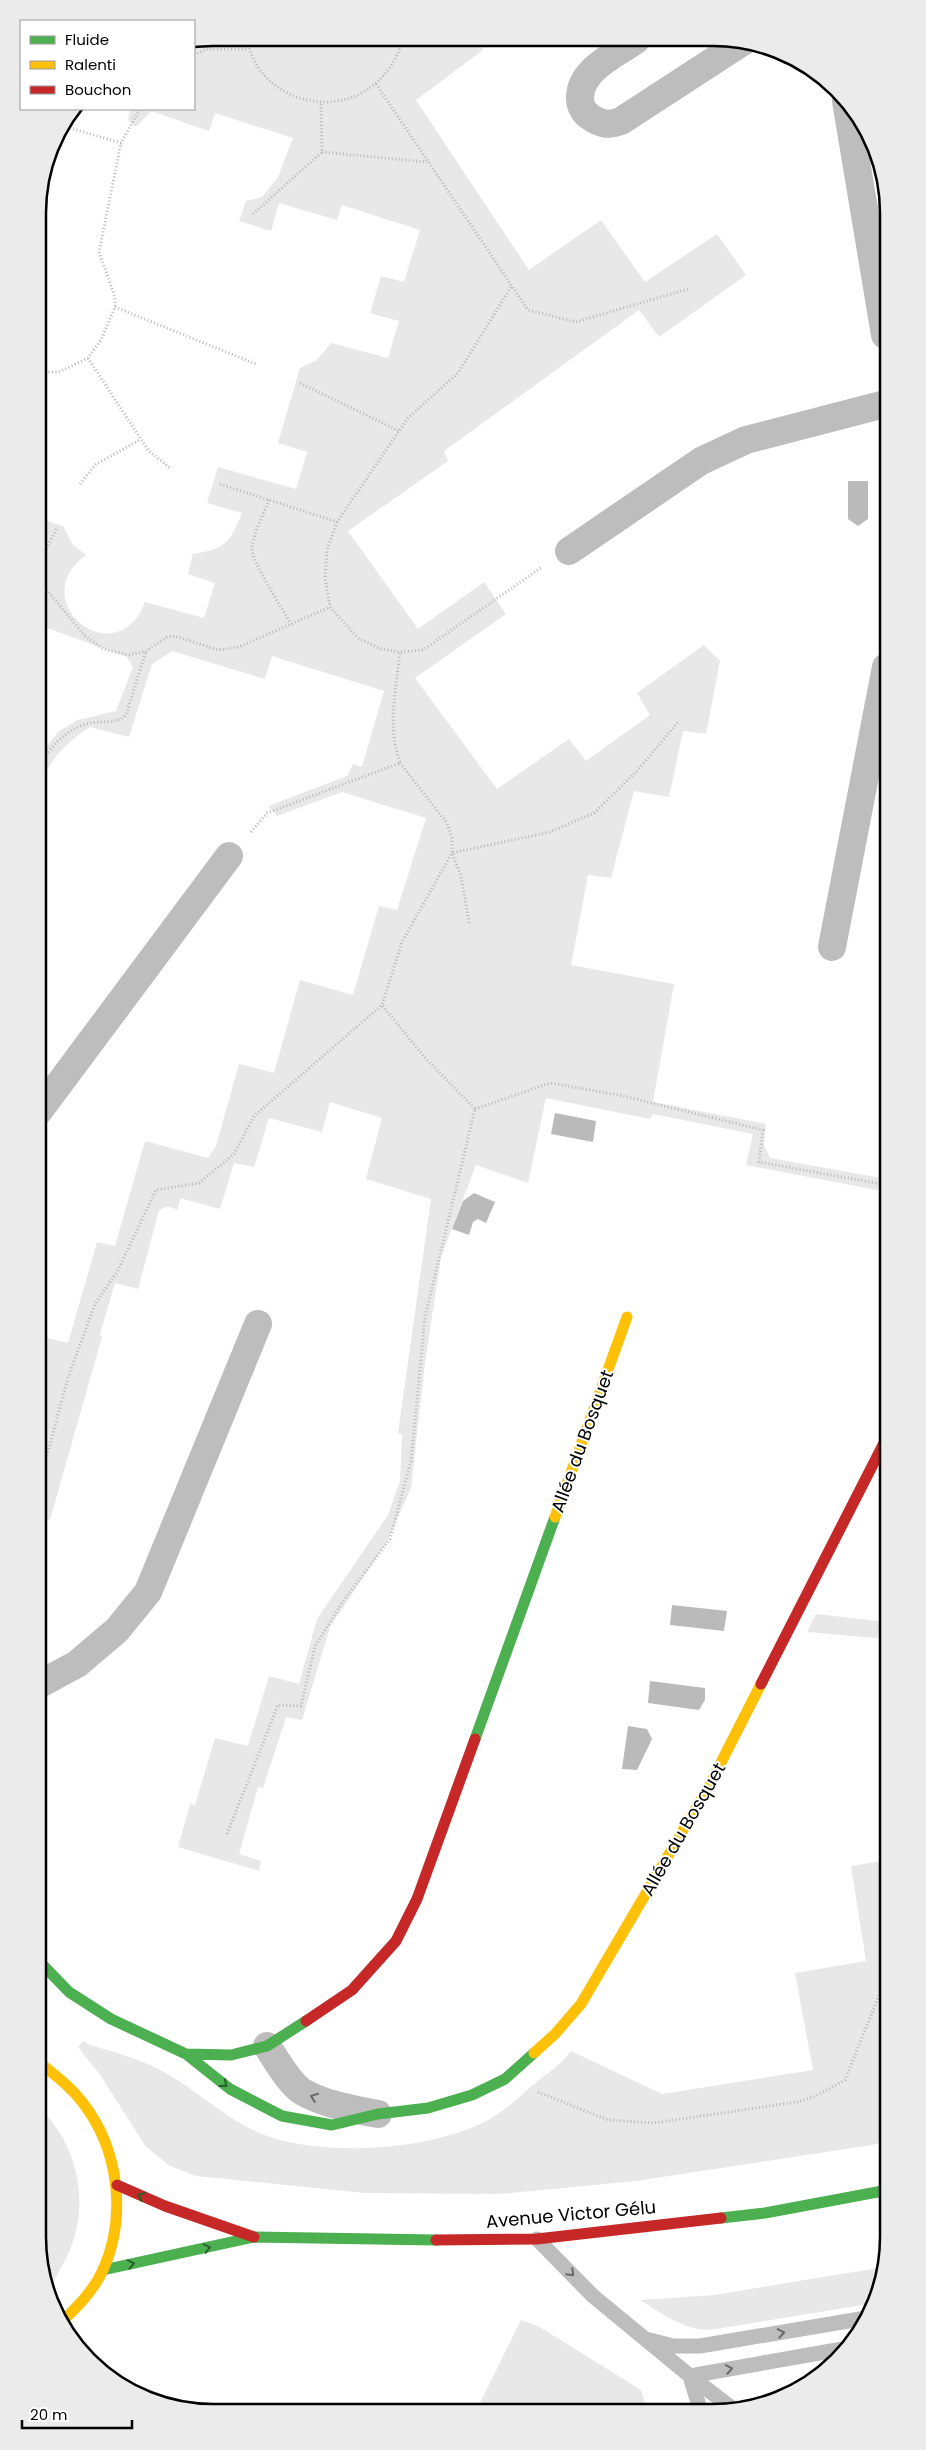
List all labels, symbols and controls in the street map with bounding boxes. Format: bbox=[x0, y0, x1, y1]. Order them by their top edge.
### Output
legend bbox=[20, 20, 195, 110]
text: Fluide bbox=[65, 29, 109, 50]
text: Ralenti bbox=[65, 54, 116, 75]
text: Bouchon bbox=[65, 79, 131, 100]
street label: Allée du Bosquet bbox=[545, 1366, 619, 1516]
street label: Allée du Bosquet bbox=[635, 1758, 731, 1900]
one-way arrow bbox=[218, 2078, 227, 2086]
one-way arrow bbox=[310, 2092, 319, 2103]
one-way arrow bbox=[137, 2191, 146, 2202]
street label: Avenue Victor Gélu bbox=[485, 2194, 657, 2234]
one-way arrow bbox=[202, 2243, 211, 2254]
one-way arrow bbox=[127, 2260, 135, 2270]
one-way arrow bbox=[565, 2268, 574, 2277]
one-way arrow bbox=[776, 2328, 785, 2338]
one-way arrow bbox=[725, 2364, 734, 2375]
scale bar bbox=[22, 2398, 132, 2430]
text: 20 m bbox=[30, 2404, 68, 2425]

